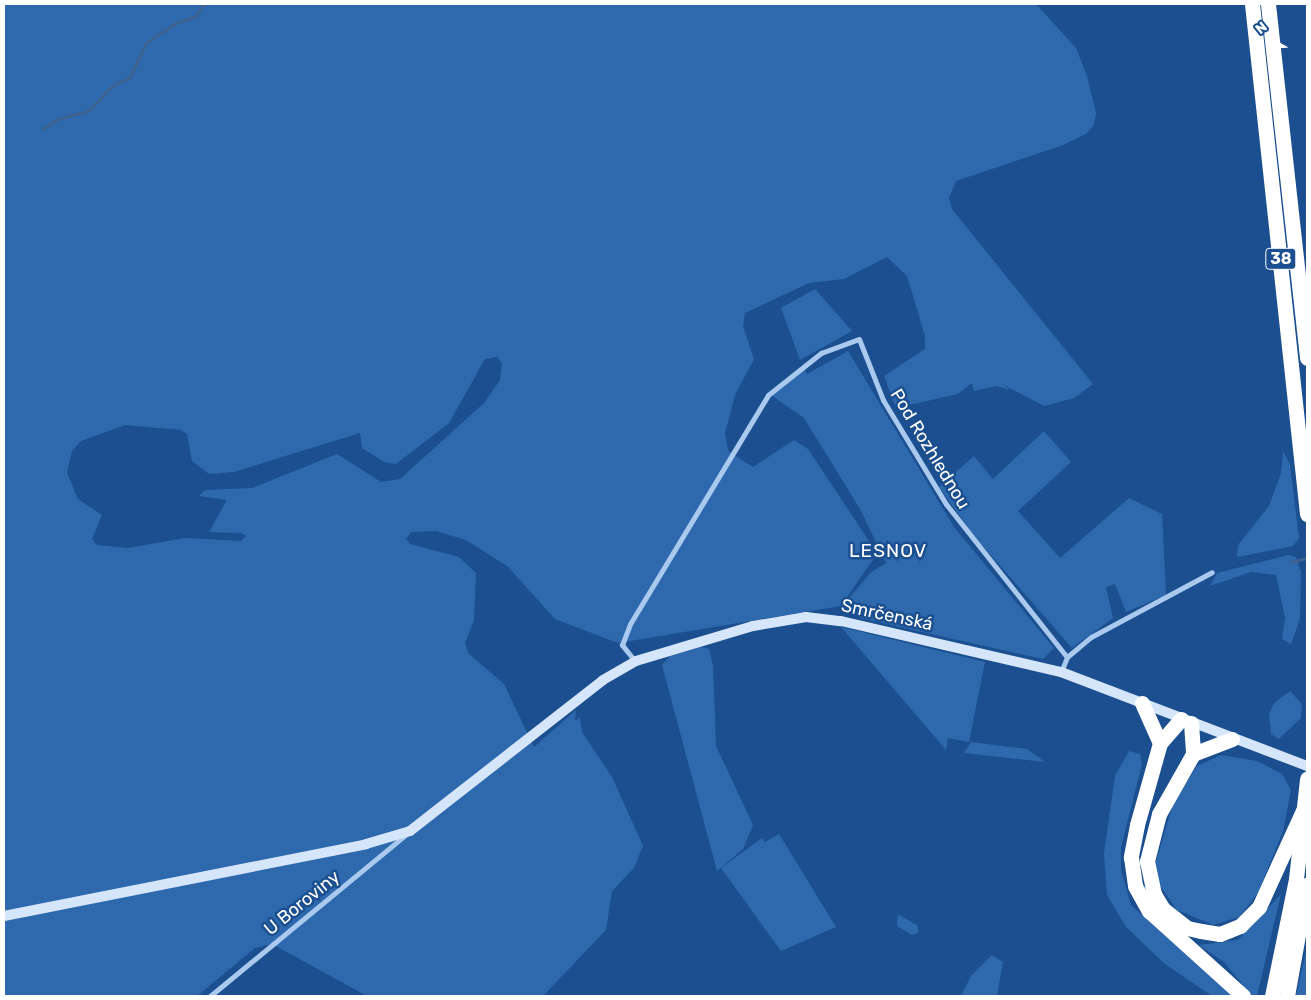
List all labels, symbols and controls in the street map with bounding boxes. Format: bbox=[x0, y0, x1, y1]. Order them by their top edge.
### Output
north arrow bbox=[1246, 15, 1296, 65]
text: N bbox=[1252, 18, 1271, 38]
road number: 38 bbox=[1265, 245, 1297, 272]
street label: Pod Rozhlednou bbox=[886, 385, 974, 513]
district label: LESNOV bbox=[848, 540, 928, 562]
street label: Smrčenská bbox=[839, 595, 935, 635]
street label: U Boroviny bbox=[260, 866, 344, 940]

